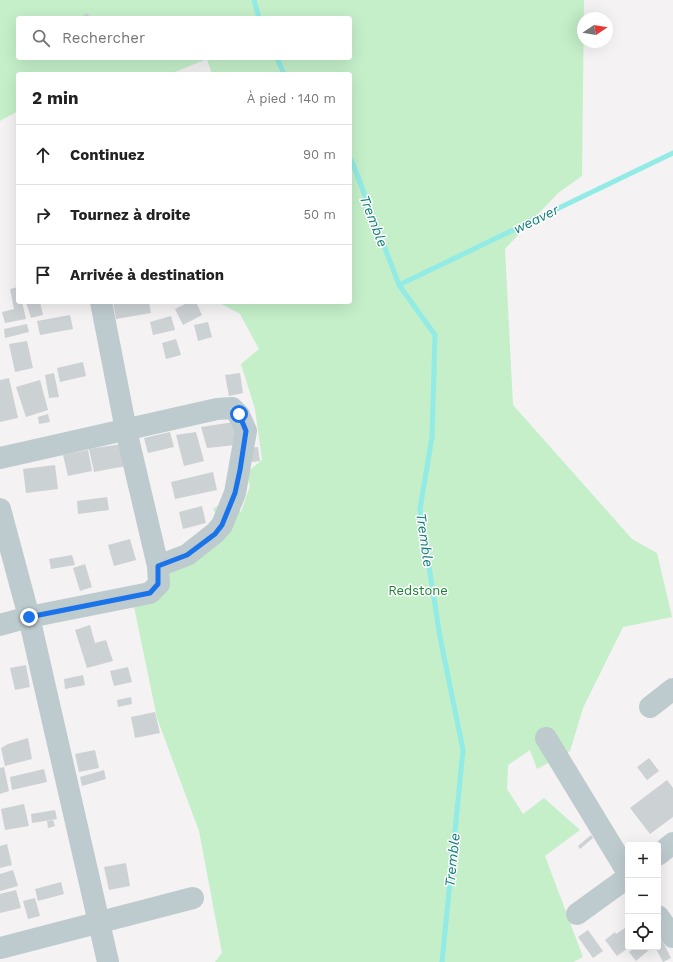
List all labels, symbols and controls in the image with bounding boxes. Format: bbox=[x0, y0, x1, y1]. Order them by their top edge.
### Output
north arrow bbox=[577, 12, 613, 48]
search box bbox=[16, 16, 352, 60]
icon: search bbox=[30, 27, 52, 49]
text: Rechercher bbox=[62, 29, 145, 47]
text: 2 min bbox=[32, 88, 78, 108]
text: À pied · 140 m bbox=[247, 91, 336, 106]
icon: ahead bbox=[32, 144, 54, 166]
text: Continuez bbox=[70, 146, 144, 164]
text: 90 m bbox=[303, 147, 336, 162]
water label: Tremble bbox=[357, 193, 391, 249]
water label: weaver bbox=[511, 201, 562, 237]
icon: right bbox=[32, 204, 54, 226]
text: Tournez à droite bbox=[70, 206, 190, 224]
text: 50 m bbox=[304, 207, 336, 222]
icon: arrive bbox=[32, 264, 54, 286]
text: Arrivée à destination bbox=[70, 266, 224, 284]
route start bbox=[230, 405, 248, 423]
water label: Tremble bbox=[413, 512, 437, 568]
park label: Redstone bbox=[388, 583, 448, 598]
route end bbox=[20, 608, 38, 626]
water label: Tremble bbox=[441, 832, 463, 888]
map controls bbox=[625, 842, 661, 950]
button: + bbox=[625, 842, 661, 878]
button: − bbox=[625, 878, 661, 914]
button: locate bbox=[625, 914, 661, 950]

